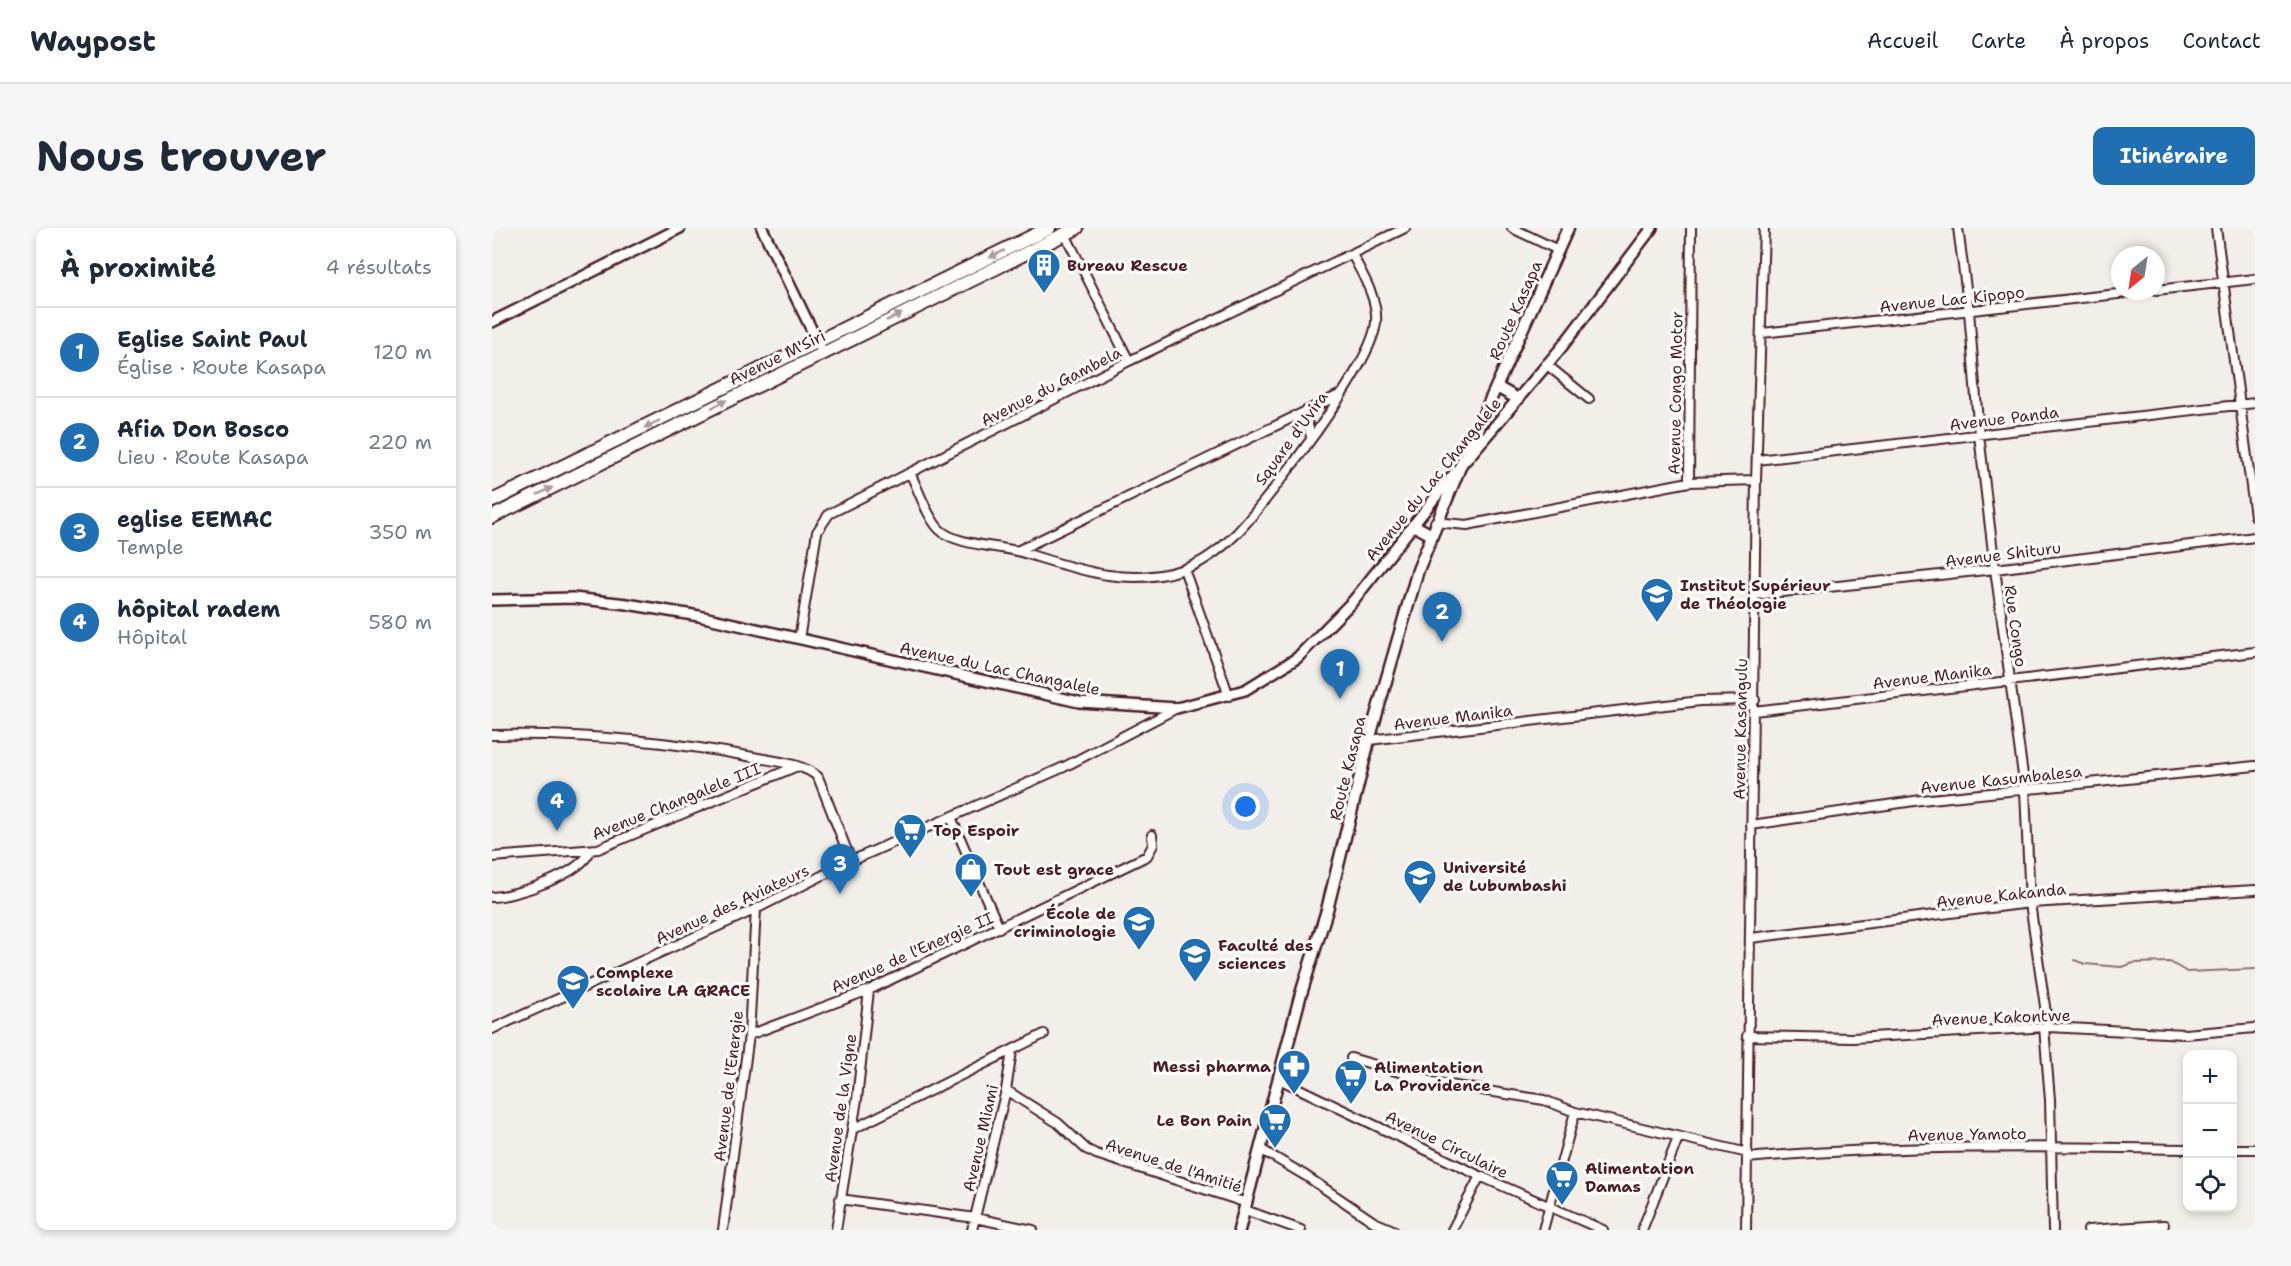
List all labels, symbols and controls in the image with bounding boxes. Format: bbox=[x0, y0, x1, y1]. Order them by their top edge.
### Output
text: Waypost bbox=[30, 22, 156, 60]
text: Accueil bbox=[1867, 27, 1938, 55]
text: Carte bbox=[1971, 27, 2026, 55]
text: À propos bbox=[2059, 27, 2149, 55]
text: Contact bbox=[2182, 27, 2261, 55]
button: Itinéraire bbox=[2093, 127, 2255, 185]
text: Nous trouver bbox=[36, 128, 326, 184]
north arrow bbox=[2111, 246, 2165, 300]
building icon: Bureau Rescue bbox=[1026, 247, 1062, 294]
one-way arrow bbox=[988, 249, 1005, 259]
text: À proximité bbox=[60, 250, 216, 285]
text: 4 résultats bbox=[326, 254, 432, 280]
place label: Bureau Rescue bbox=[1067, 255, 1188, 276]
street label: Route Kasapa bbox=[1484, 257, 1547, 363]
street label: Avenue Lac Kipopo bbox=[1878, 281, 2026, 318]
street label: Avenue Congo Motor bbox=[1664, 311, 1687, 475]
one-way arrow bbox=[885, 313, 902, 322]
text: Eglise Saint Paul bbox=[117, 325, 307, 354]
street label: Avenue M'Siri bbox=[725, 325, 829, 390]
text: 1 bbox=[75, 339, 84, 365]
text: 120 m bbox=[373, 339, 432, 365]
street label: Avenue du Gambela bbox=[977, 342, 1125, 431]
text: Église · Route Kasapa bbox=[117, 354, 326, 380]
street label: Square d'Uvira bbox=[1250, 387, 1333, 490]
street label: Avenue du Lac Changalele bbox=[1361, 393, 1506, 565]
one-way arrow bbox=[710, 399, 727, 408]
street label: Avenue Panda bbox=[1948, 401, 2060, 436]
text: Afia Don Bosco bbox=[117, 415, 289, 444]
one-way arrow bbox=[644, 419, 661, 428]
text: 2 bbox=[73, 429, 87, 455]
text: 220 m bbox=[368, 429, 432, 455]
text: Lieu · Route Kasapa bbox=[117, 444, 308, 470]
one-way arrow bbox=[536, 487, 553, 496]
text: eglise EEMAC bbox=[117, 505, 273, 534]
text: 3 bbox=[73, 519, 87, 545]
text: 350 m bbox=[368, 519, 432, 545]
text: Temple bbox=[117, 534, 184, 560]
street label: Avenue Shituru bbox=[1944, 537, 2062, 572]
place label: Institut Supérieur de Théologie bbox=[1680, 575, 1831, 614]
school or university icon: Institut Supérieur de Théologie bbox=[1639, 576, 1675, 623]
street label: Rue Congo bbox=[1999, 584, 2032, 668]
pin: 2 bbox=[1422, 592, 1462, 642]
text: hôpital radem bbox=[117, 595, 280, 624]
text: 4 bbox=[73, 609, 87, 635]
text: 580 m bbox=[369, 609, 432, 635]
text: Hôpital bbox=[117, 624, 187, 650]
street label: Avenue du Lac Changalele bbox=[898, 637, 1102, 700]
pin: 1 bbox=[1320, 650, 1360, 699]
street label: Avenue Kasangulu bbox=[1729, 658, 1752, 800]
street label: Avenue Manika bbox=[1871, 659, 1993, 694]
street label: Avenue Manika bbox=[1392, 700, 1514, 735]
street label: Route Kasapa bbox=[1324, 714, 1371, 823]
street label: Avenue Changalele III bbox=[589, 758, 764, 845]
street label: Avenue Kasumbalesa bbox=[1919, 761, 2083, 798]
pin: 4 bbox=[538, 782, 576, 831]
your location bbox=[1231, 792, 1260, 821]
supermarket icon: Top Espoir bbox=[892, 812, 928, 859]
place label: Top Espoir bbox=[933, 820, 1020, 841]
pin: 3 bbox=[820, 844, 860, 894]
shop icon: Tout est grace bbox=[953, 851, 989, 898]
place label: Université de Lubumbashi bbox=[1443, 857, 1567, 896]
school or university icon: Université de Lubumbashi bbox=[1402, 858, 1438, 905]
place label: Tout est grace bbox=[994, 859, 1115, 880]
street label: Avenue des Aviateurs bbox=[652, 860, 813, 949]
street label: Avenue Kakanda bbox=[1935, 878, 2067, 913]
place label: École de criminologie bbox=[1014, 903, 1116, 942]
school or university icon: École de criminologie bbox=[1121, 904, 1157, 951]
street label: Avenue de l'Energie II bbox=[828, 907, 997, 998]
place label: Faculté des sciences bbox=[1218, 935, 1313, 974]
school or university icon: Faculté des sciences bbox=[1177, 936, 1213, 983]
place label: Complexe scolaire LA GRACE bbox=[596, 962, 750, 1001]
school or university icon: Complexe scolaire LA GRACE bbox=[555, 963, 591, 1010]
street label: Avenue Kakontwe bbox=[1931, 1005, 2071, 1030]
street label: Avenue de l'Energie bbox=[709, 1009, 748, 1163]
street label: Avenue de la Vigne bbox=[820, 1032, 861, 1184]
pharmacy icon: Messi pharma bbox=[1276, 1048, 1312, 1095]
map controls bbox=[2183, 1050, 2237, 1212]
button: + bbox=[2183, 1050, 2237, 1104]
place label: Messi pharma bbox=[1153, 1056, 1271, 1077]
place label: Alimentation La Providence bbox=[1374, 1057, 1491, 1096]
supermarket icon: Alimentation La Providence bbox=[1333, 1058, 1369, 1105]
street label: Avenue Miami bbox=[958, 1082, 1003, 1194]
supermarket icon: Le Bon Pain bbox=[1257, 1102, 1293, 1149]
button: − bbox=[2183, 1104, 2237, 1158]
street label: Avenue Circulaire bbox=[1382, 1106, 1512, 1183]
place label: Le Bon Pain bbox=[1156, 1110, 1252, 1131]
street label: Avenue Yamoto bbox=[1907, 1123, 2027, 1146]
street label: Avenue de l'Amitié bbox=[1103, 1133, 1245, 1197]
place label: Alimentation Damas bbox=[1585, 1158, 1694, 1197]
button: locate bbox=[2183, 1158, 2237, 1212]
supermarket icon: Alimentation Damas bbox=[1544, 1159, 1580, 1206]

